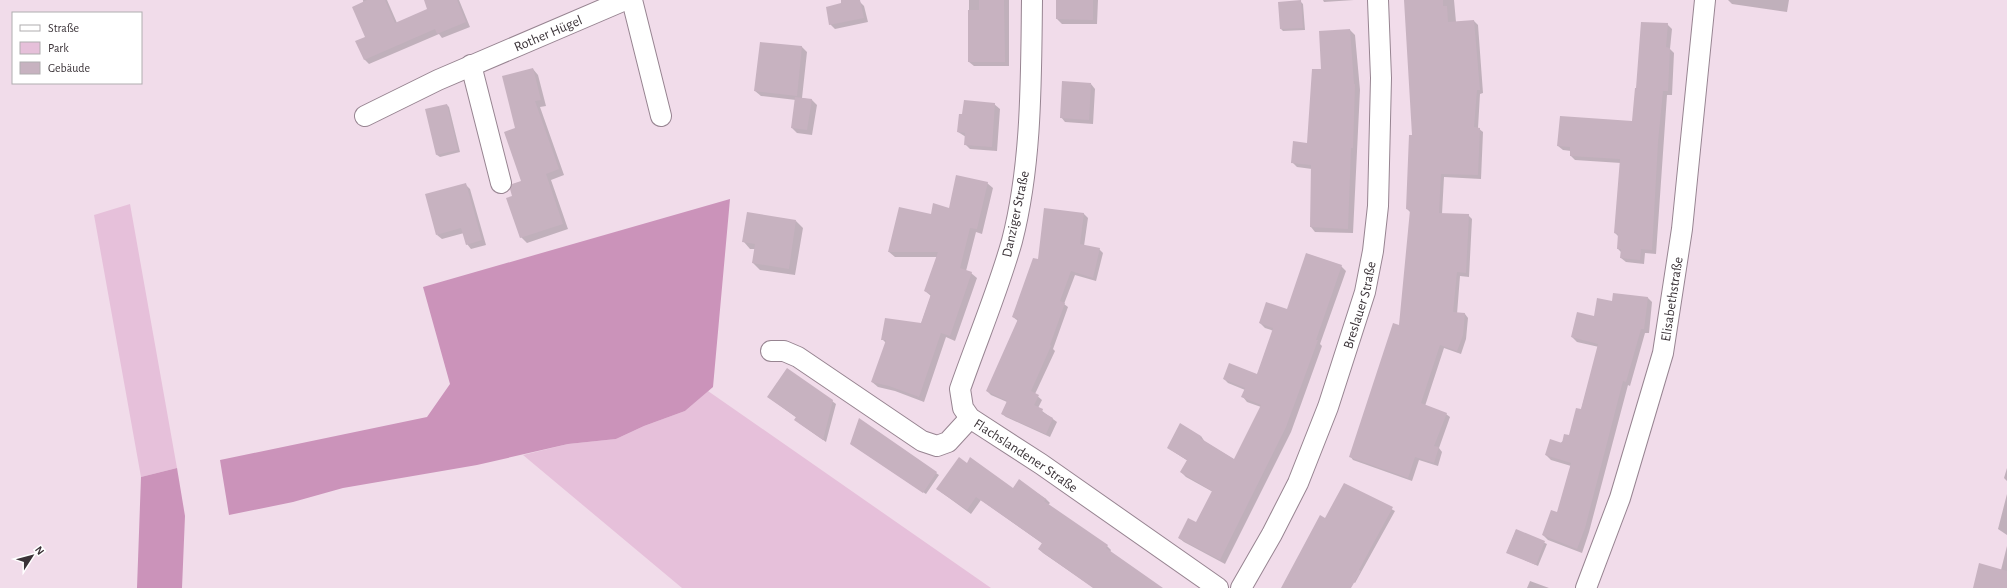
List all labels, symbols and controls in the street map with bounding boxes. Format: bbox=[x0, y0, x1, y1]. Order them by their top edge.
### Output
legend bbox=[12, 12, 142, 84]
street label: Rother Hügel bbox=[512, 13, 584, 55]
text: Straße bbox=[48, 22, 79, 34]
text: Park bbox=[48, 42, 69, 54]
text: Gebäude bbox=[48, 62, 90, 74]
street label: Danziger Straße bbox=[1000, 170, 1032, 259]
street label: Elisabethstraße bbox=[1659, 256, 1686, 343]
street label: Breslauer Straße bbox=[1341, 260, 1379, 351]
street label: Flachslandener Straße bbox=[971, 417, 1080, 495]
north arrow bbox=[12, 536, 52, 576]
text: N bbox=[33, 544, 46, 557]

